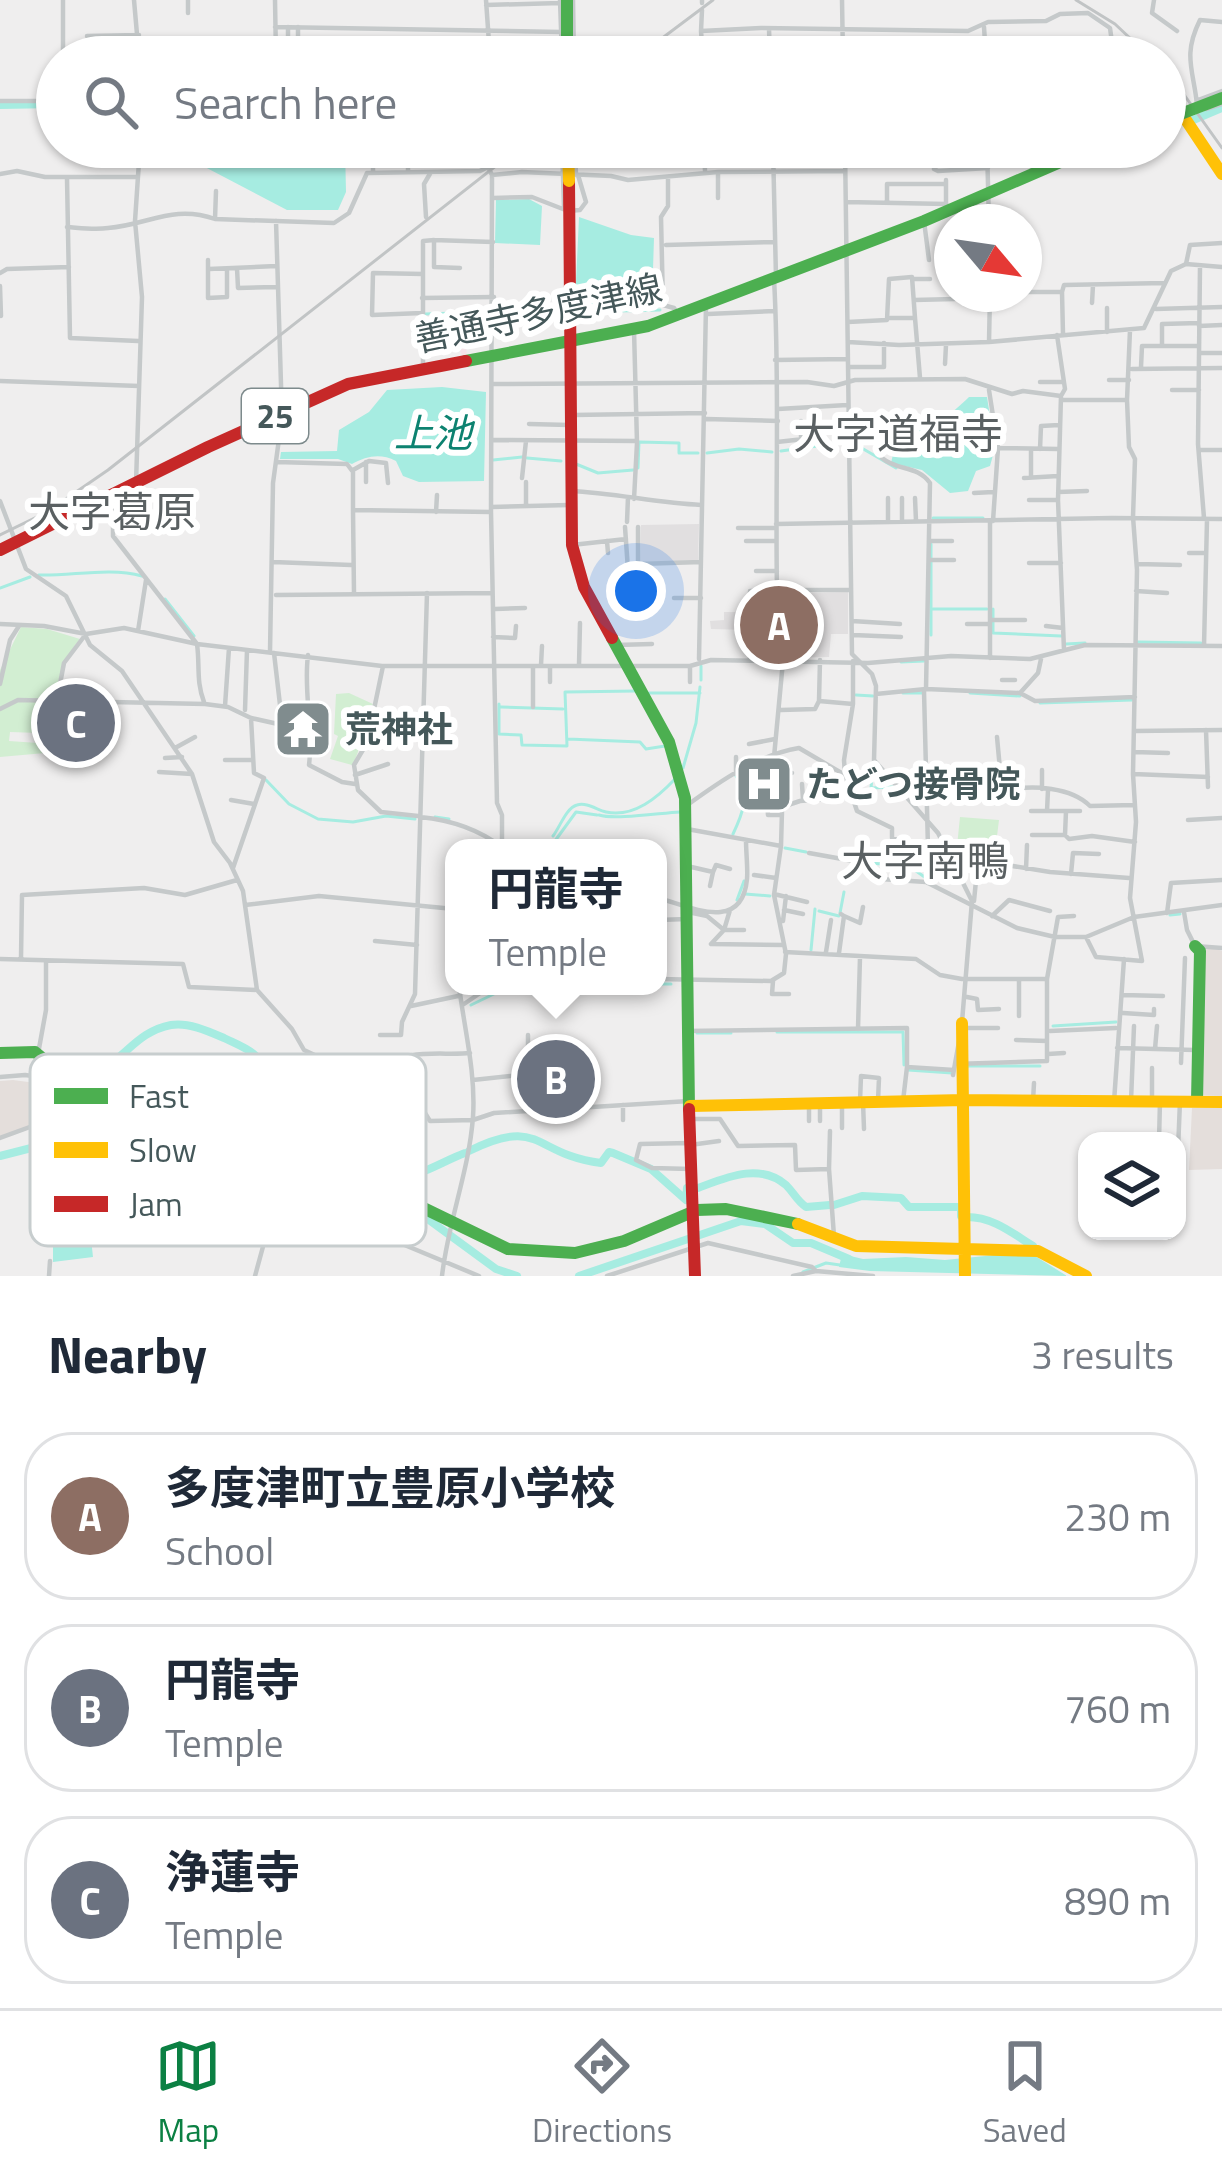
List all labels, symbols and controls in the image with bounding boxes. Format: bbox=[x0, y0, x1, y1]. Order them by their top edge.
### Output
search box bbox=[36, 36, 1186, 168]
text: Search here bbox=[174, 68, 397, 136]
icon: search bbox=[78, 69, 144, 135]
north arrow bbox=[934, 204, 1042, 312]
street label: 善通寺多度津線 bbox=[409, 259, 667, 366]
road number: 25 bbox=[242, 389, 308, 443]
district label: 大字道福寺 bbox=[793, 401, 1003, 465]
water label: 上池 bbox=[394, 403, 476, 462]
district label: 大字葛原 bbox=[28, 479, 196, 543]
your location bbox=[606, 561, 666, 621]
pin: A bbox=[740, 580, 818, 670]
pin: C bbox=[37, 678, 115, 768]
temple icon: 荒神社 bbox=[272, 698, 334, 760]
place label: 荒神社 bbox=[345, 701, 453, 756]
hospital icon: たどつ接骨院 bbox=[733, 753, 795, 815]
place label: たどつ接骨院 bbox=[806, 756, 1021, 811]
district label: 大字南鴨 bbox=[841, 828, 1009, 892]
popup bbox=[445, 839, 667, 995]
text: 円龍寺 bbox=[488, 854, 624, 922]
text: Temple bbox=[488, 922, 607, 981]
pin: B bbox=[517, 1034, 595, 1124]
legend bbox=[30, 1054, 426, 1246]
text: Fast bbox=[129, 1071, 189, 1121]
text: Slow bbox=[129, 1125, 197, 1175]
map controls bbox=[1078, 1132, 1186, 1240]
button: layers bbox=[1078, 1132, 1186, 1240]
text: Jam bbox=[129, 1179, 183, 1229]
text: Nearby bbox=[48, 1315, 207, 1393]
text: 3 results bbox=[1031, 1325, 1174, 1384]
text: 多度津町立豊原小学校 bbox=[165, 1453, 615, 1521]
text: A bbox=[78, 1487, 102, 1546]
text: 230 m bbox=[1064, 1487, 1171, 1546]
text: School bbox=[165, 1521, 274, 1580]
text: 円龍寺 bbox=[165, 1645, 300, 1713]
text: B bbox=[78, 1679, 102, 1738]
text: 760 m bbox=[1064, 1679, 1171, 1738]
text: Temple bbox=[165, 1713, 284, 1772]
text: 浄蓮寺 bbox=[165, 1837, 300, 1905]
text: C bbox=[79, 1871, 101, 1930]
text: 890 m bbox=[1064, 1871, 1171, 1930]
text: Temple bbox=[165, 1905, 284, 1964]
tab: Map bbox=[155, 2033, 221, 2155]
tab: Directions bbox=[532, 2033, 672, 2155]
tab: Saved bbox=[983, 2033, 1067, 2155]

